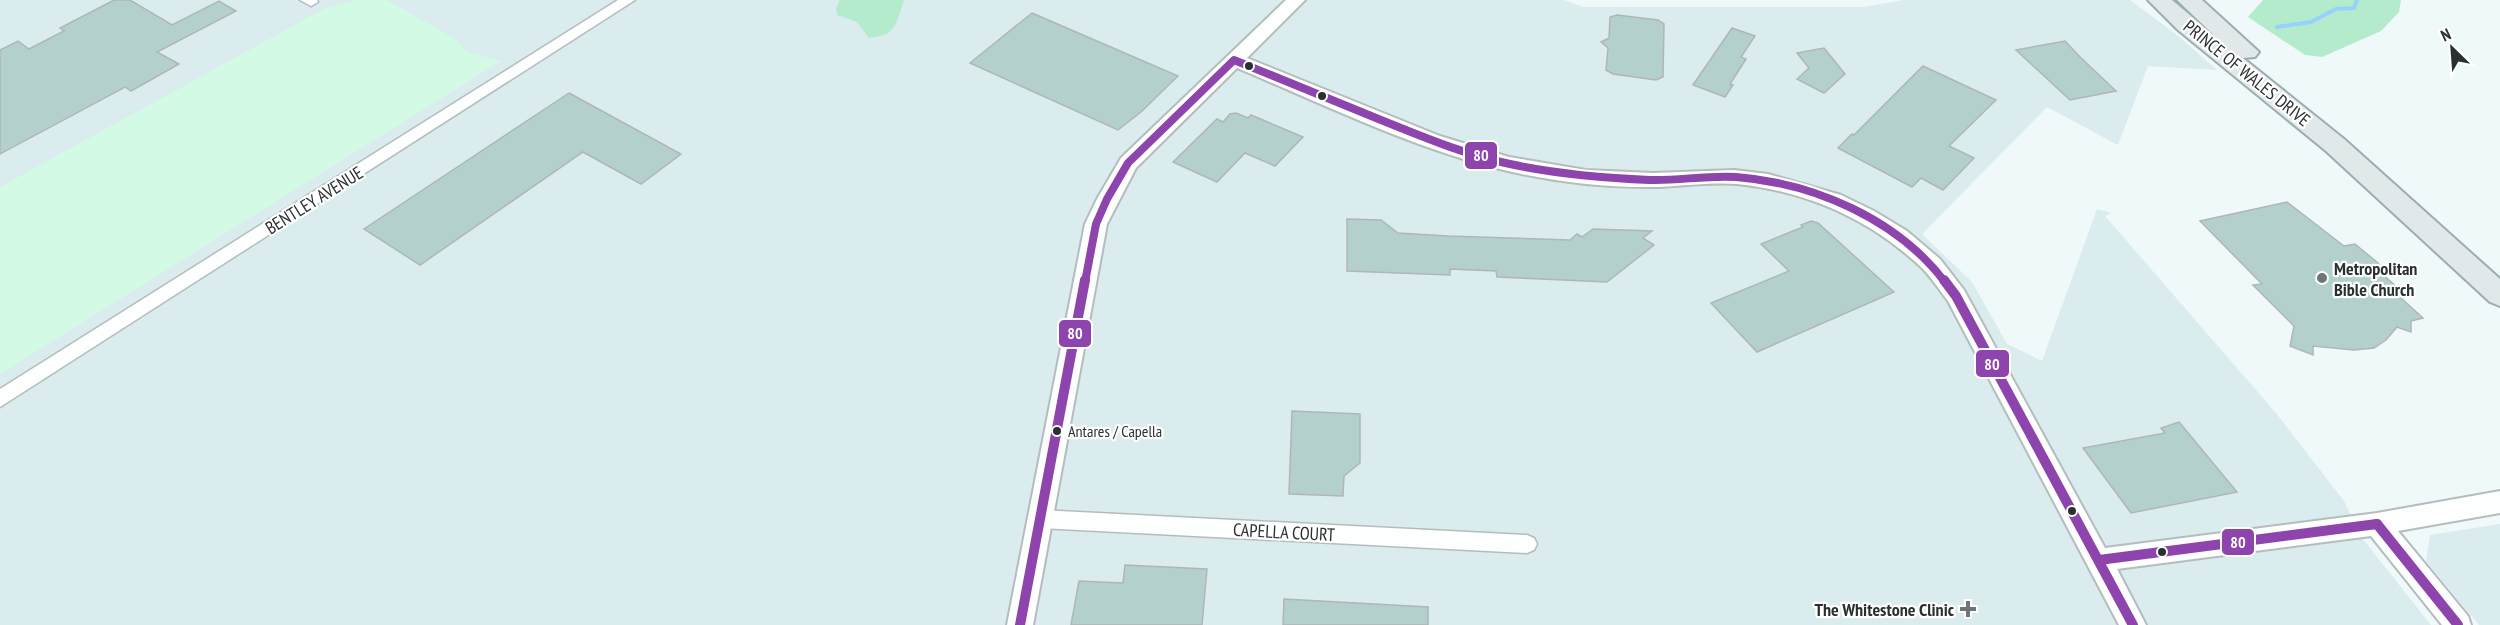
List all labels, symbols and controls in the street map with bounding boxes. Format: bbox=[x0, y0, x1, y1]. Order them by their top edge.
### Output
street label: PRINCE OF WALES DRIVE bbox=[2179, 15, 2315, 131]
north arrow bbox=[2422, 18, 2482, 78]
text: N bbox=[2438, 24, 2454, 45]
unlabelled marker bbox=[1243, 60, 1255, 72]
unlabelled marker bbox=[1316, 90, 1328, 102]
line badge: 80 bbox=[1464, 141, 1498, 170]
text: 80 bbox=[1473, 145, 1489, 165]
street label: BENTLEY AVENUE bbox=[261, 161, 367, 239]
place label: Metropolitan Bible Church bbox=[2334, 257, 2417, 301]
marker: Metropolitan Bible Church bbox=[2315, 271, 2329, 285]
line badge: 80 bbox=[1058, 319, 1092, 348]
text: 80 bbox=[1067, 323, 1083, 343]
line badge: 80 bbox=[1975, 349, 2010, 378]
text: 80 bbox=[1984, 354, 2000, 374]
place label: Antares / Capella bbox=[1068, 421, 1162, 441]
marker: Antares / Capella bbox=[1051, 425, 1063, 437]
unlabelled marker bbox=[2066, 505, 2078, 517]
street label: CAPELLA COURT bbox=[1233, 518, 1335, 546]
line badge: 80 bbox=[2221, 528, 2255, 556]
text: 80 bbox=[2230, 532, 2246, 552]
unlabelled marker bbox=[2156, 546, 2168, 558]
place label: The Whitestone Clinic bbox=[1815, 598, 1955, 621]
marker: The Whitestone Clinic bbox=[1959, 600, 1977, 618]

